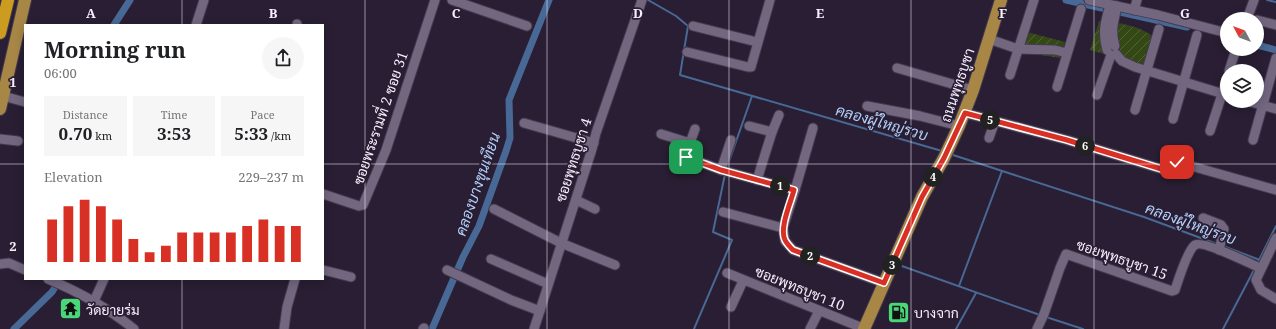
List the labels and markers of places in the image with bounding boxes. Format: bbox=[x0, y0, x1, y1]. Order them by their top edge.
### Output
pin: 5 bbox=[980, 110, 1000, 130]
pin: 6 bbox=[1075, 136, 1095, 156]
pin bbox=[669, 140, 703, 174]
pin bbox=[1160, 145, 1194, 179]
pin: 4 bbox=[923, 167, 943, 187]
pin: 1 bbox=[770, 176, 790, 196]
pin: 2 bbox=[800, 246, 820, 266]
pin: 3 bbox=[882, 255, 902, 275]
temple icon: วัดยายร่ม bbox=[57, 296, 83, 322]
fuel station icon: บางจาก bbox=[885, 299, 911, 325]
place label: วัดยายร่ม bbox=[86, 300, 140, 319]
place label: บางจาก bbox=[914, 303, 959, 322]

